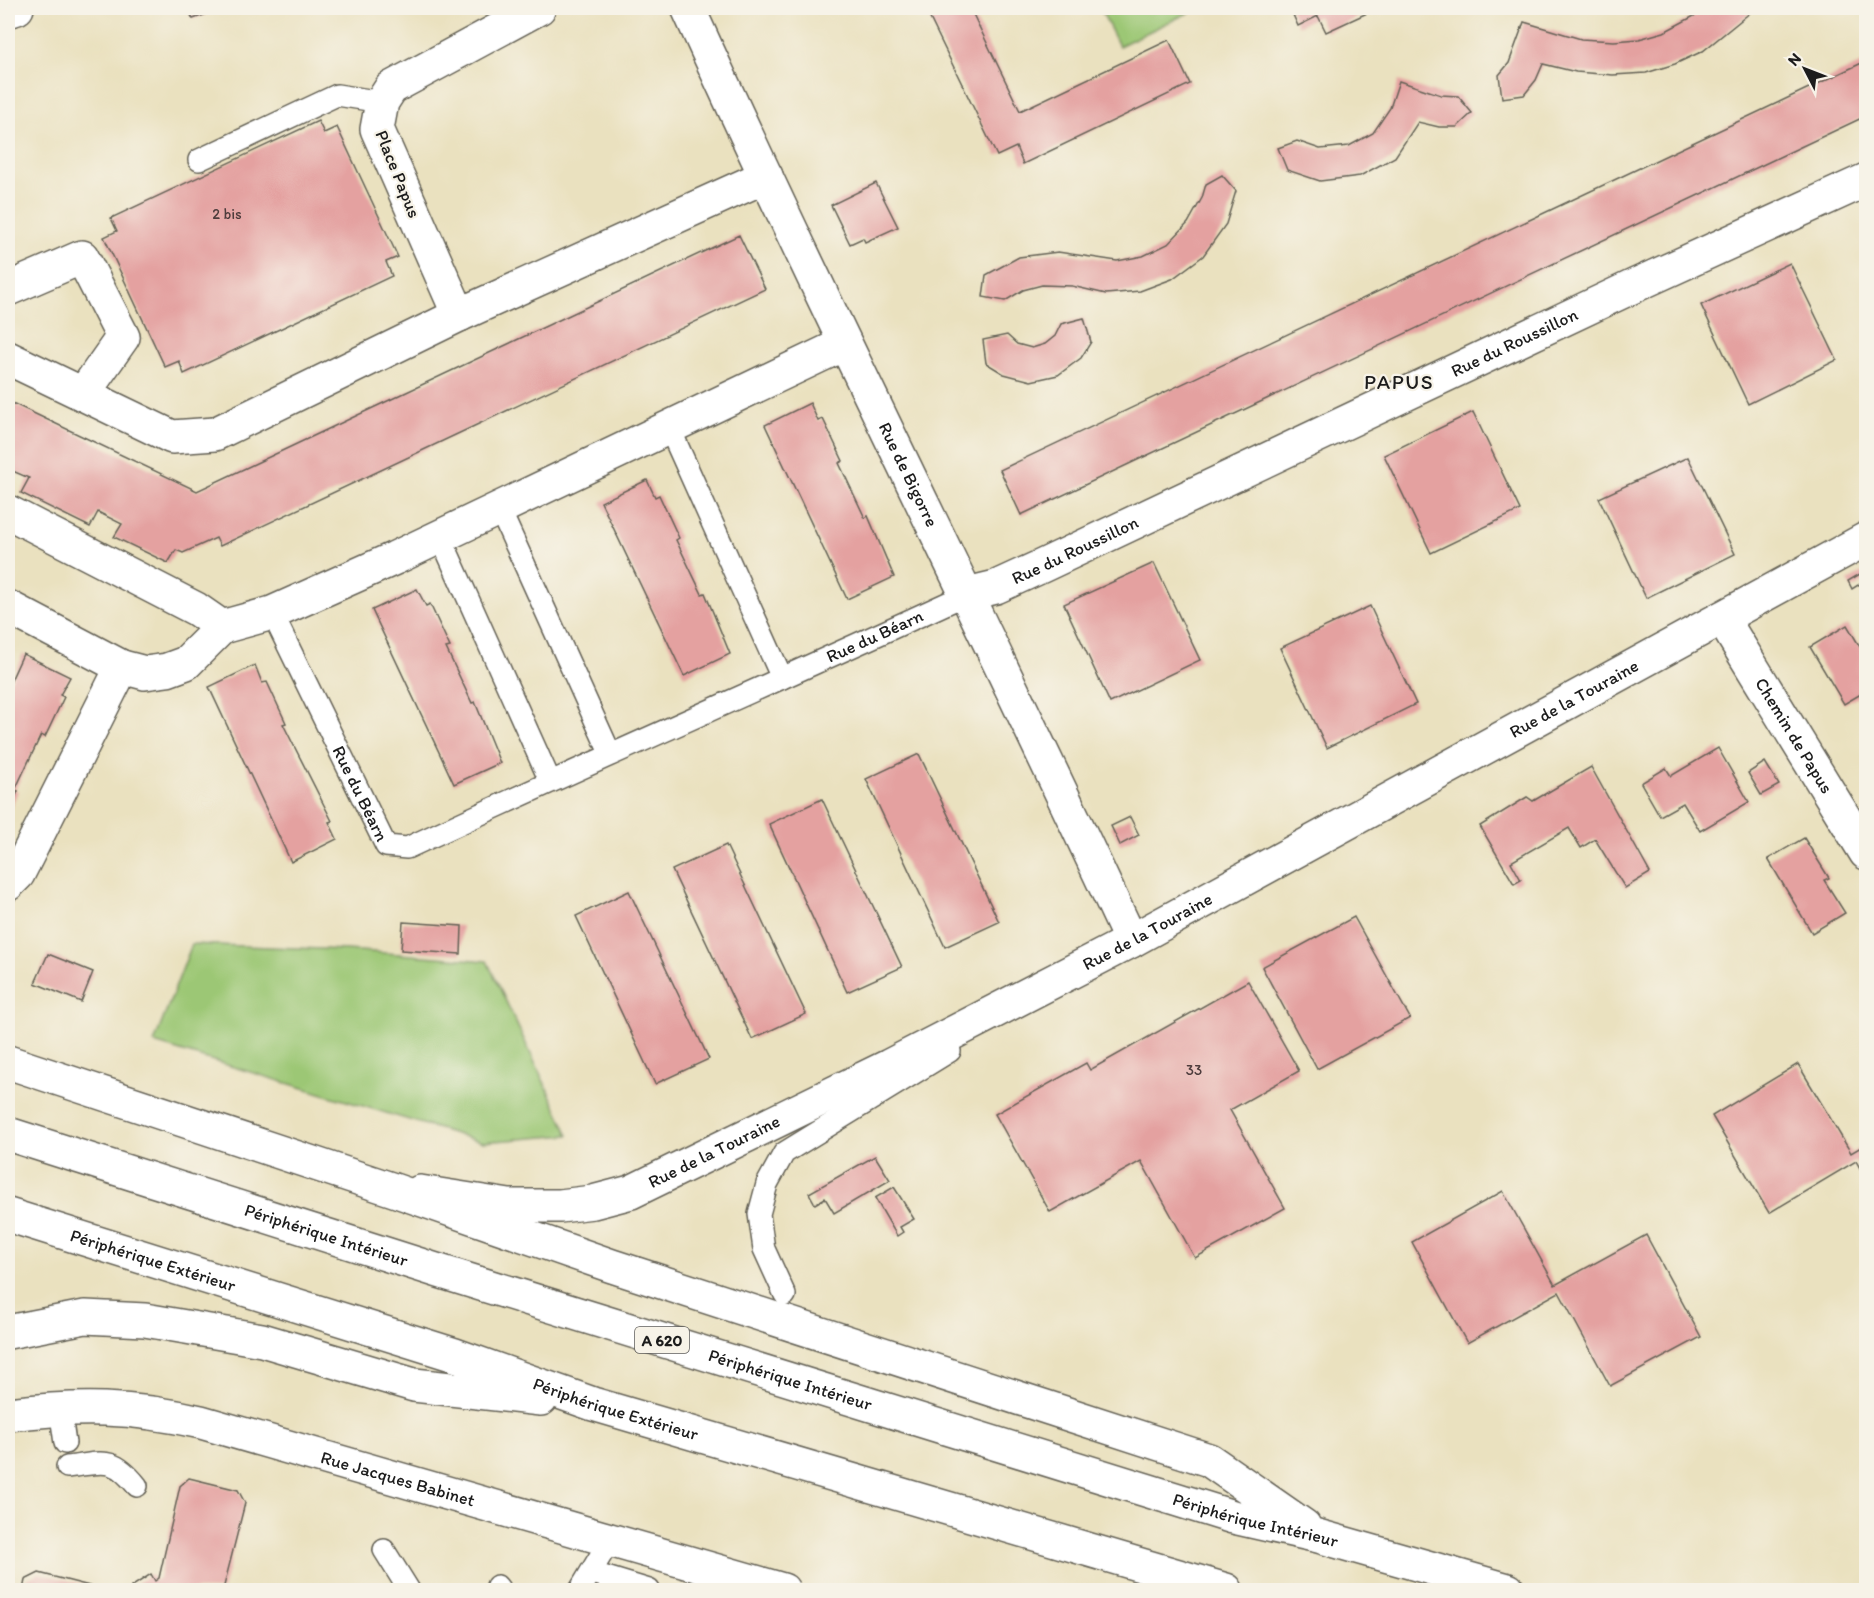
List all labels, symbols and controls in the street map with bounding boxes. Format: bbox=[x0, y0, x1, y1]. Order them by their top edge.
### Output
north arrow bbox=[1775, 39, 1835, 99]
text: N bbox=[1784, 49, 1805, 70]
street label: Place Papus bbox=[370, 127, 426, 221]
house number: 2 bis bbox=[212, 205, 242, 223]
street label: Rue du Roussillon bbox=[1447, 303, 1581, 382]
district label: PAPUS bbox=[1364, 369, 1434, 394]
street label: Rue de Bigorre bbox=[874, 419, 943, 531]
street label: Rue du Roussillon bbox=[1008, 511, 1142, 589]
street label: Rue du Béarn bbox=[823, 605, 927, 668]
street label: Rue de la Touraine bbox=[1505, 655, 1642, 743]
street label: Chemin de Papus bbox=[1750, 674, 1838, 798]
street label: Rue du Béarn bbox=[328, 742, 393, 845]
street label: Rue de la Touraine bbox=[1079, 888, 1216, 975]
house number: 33 bbox=[1186, 1061, 1202, 1079]
street label: Rue de la Touraine bbox=[644, 1110, 784, 1193]
street label: Périphérique Intérieur bbox=[242, 1199, 412, 1272]
street label: Périphérique Extérieur bbox=[68, 1224, 239, 1297]
road number: A 620 bbox=[635, 1327, 689, 1353]
street label: Périphérique Intérieur bbox=[706, 1344, 876, 1416]
street label: Périphérique Extérieur bbox=[530, 1373, 702, 1446]
street label: Rue Jacques Babinet bbox=[318, 1446, 478, 1512]
street label: Périphérique Intérieur bbox=[1170, 1488, 1342, 1552]

